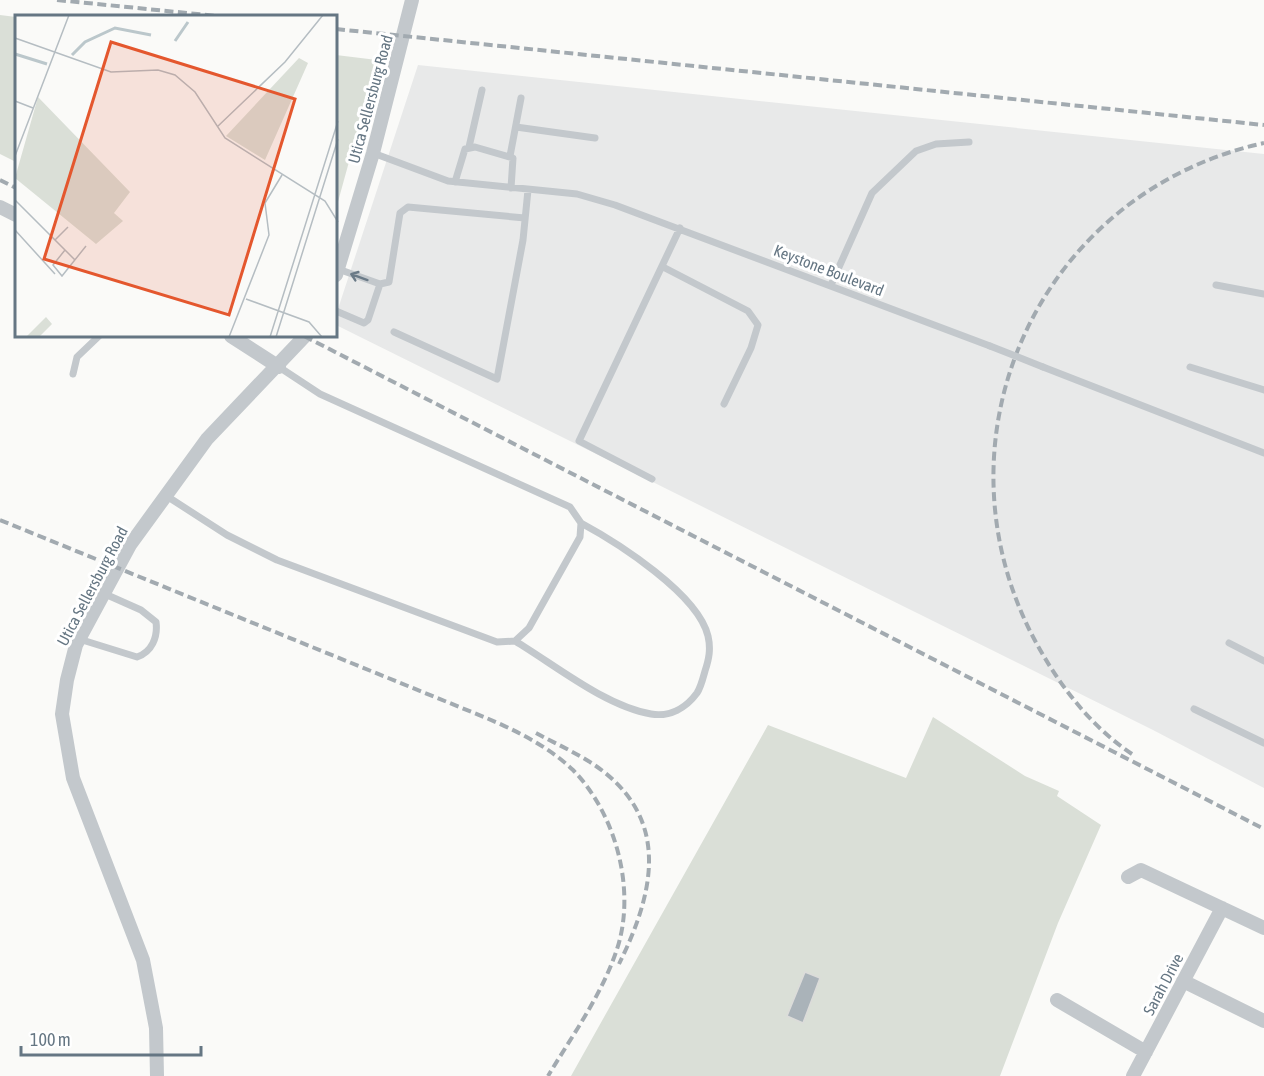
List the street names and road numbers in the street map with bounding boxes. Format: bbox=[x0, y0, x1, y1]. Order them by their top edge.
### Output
street label: Utica Sellersburg Road bbox=[344, 33, 397, 166]
street label: Keystone Boulevard bbox=[771, 241, 886, 300]
street label: Utica Sellersburg Road bbox=[53, 523, 132, 649]
street label: Sarah Drive bbox=[1139, 950, 1187, 1018]

